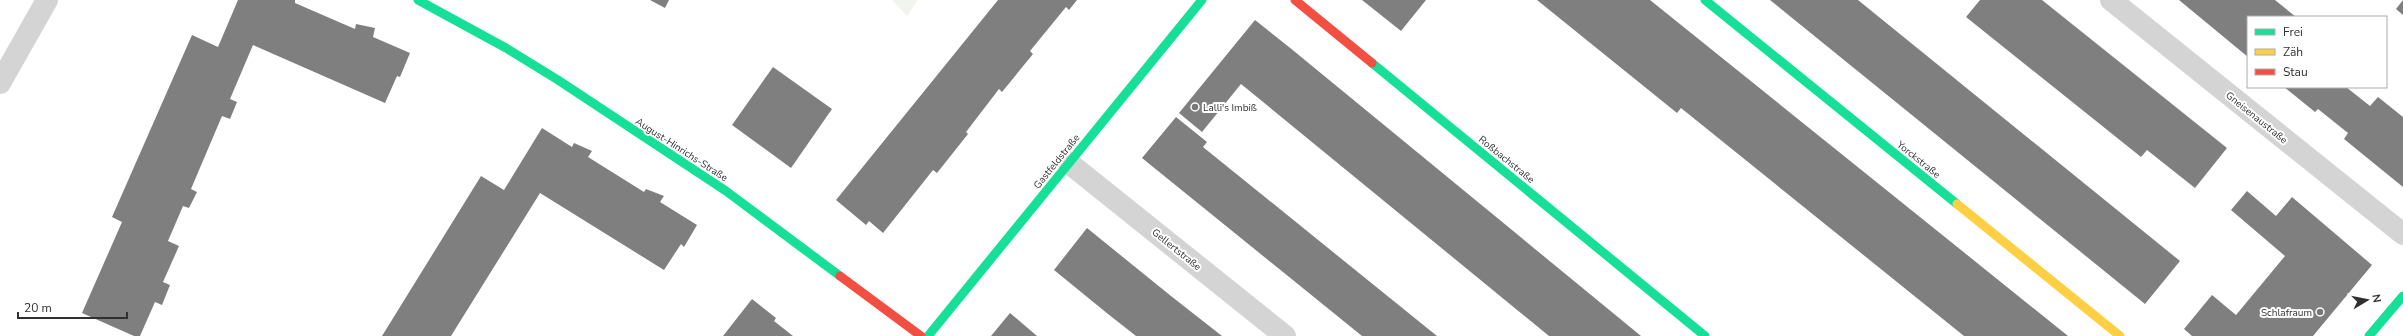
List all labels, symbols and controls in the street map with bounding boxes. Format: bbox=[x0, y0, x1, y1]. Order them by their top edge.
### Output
legend bbox=[2247, 16, 2387, 88]
text: Frei bbox=[2283, 24, 2303, 40]
text: Zäh bbox=[2283, 44, 2303, 60]
text: Stau bbox=[2283, 64, 2308, 80]
street label: Gneisenaustraße bbox=[2222, 88, 2290, 147]
place label: Lalli's Imbiß bbox=[1203, 101, 1257, 115]
marker: Lalli's Imbiß bbox=[1190, 102, 1200, 112]
street label: August-Hinrichs-Straße bbox=[633, 115, 730, 185]
street label: Gastfeldstraße bbox=[1030, 131, 1083, 192]
street label: Roßbachstraße bbox=[1475, 133, 1537, 187]
street label: Yorckstraße bbox=[1893, 137, 1943, 182]
street label: Gellertstraße bbox=[1149, 226, 1204, 274]
north arrow bbox=[2347, 280, 2387, 320]
text: N bbox=[2368, 293, 2384, 304]
scale bar bbox=[18, 294, 127, 320]
text: 20 m bbox=[24, 300, 52, 316]
place label: Schlafraum bbox=[2261, 306, 2312, 320]
marker: Schlafraum bbox=[2315, 307, 2325, 317]

